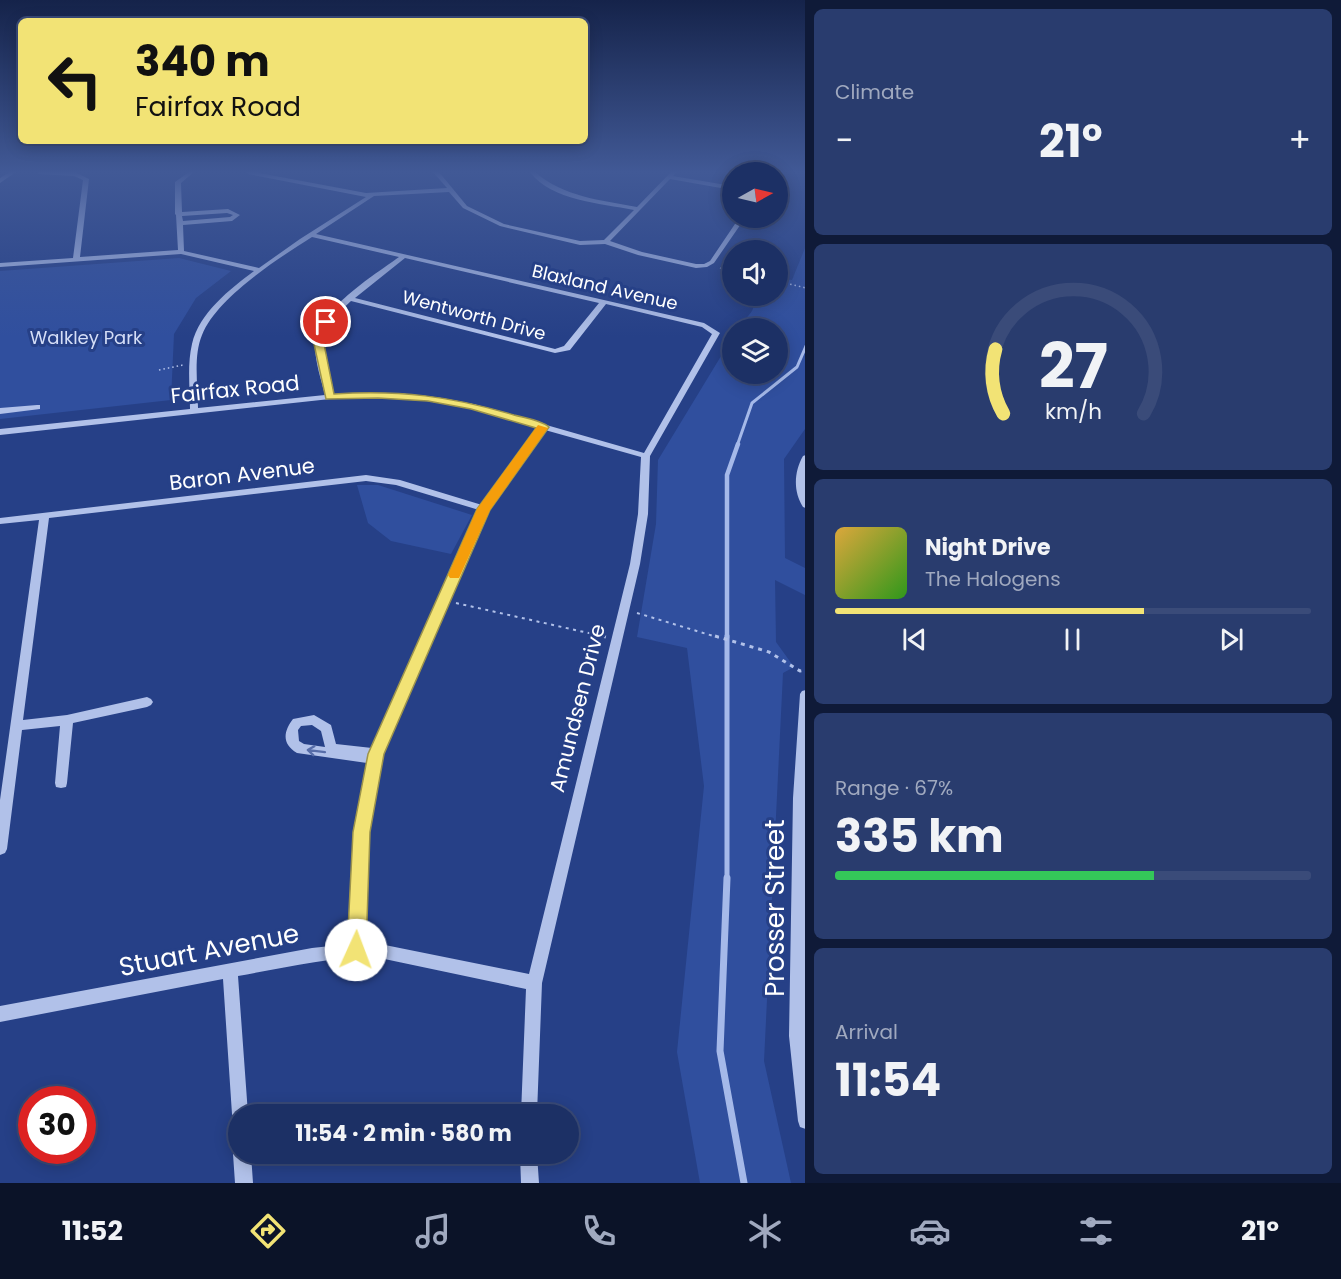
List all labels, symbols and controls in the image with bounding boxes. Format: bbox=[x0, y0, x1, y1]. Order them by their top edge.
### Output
text: 340 m bbox=[135, 32, 270, 91]
icon: left bbox=[36, 42, 114, 120]
text: Climate bbox=[835, 78, 914, 106]
text: Fairfax Road bbox=[135, 88, 301, 125]
text: 21° bbox=[1039, 110, 1103, 173]
text: − bbox=[835, 117, 853, 164]
text: + bbox=[1288, 117, 1311, 164]
north arrow bbox=[722, 162, 788, 228]
map controls bbox=[722, 162, 788, 384]
button: sound bbox=[722, 240, 788, 306]
street label: Blaxland Avenue bbox=[530, 258, 680, 316]
street label: Wentworth Drive bbox=[399, 284, 549, 346]
pin bbox=[300, 296, 351, 347]
icon: arrive bbox=[309, 305, 342, 338]
button: layers bbox=[722, 318, 788, 384]
text: 27 bbox=[1038, 322, 1108, 410]
park label: Walkley Park bbox=[30, 325, 143, 350]
street label: Fairfax Road bbox=[169, 368, 301, 410]
text: km/h bbox=[1044, 396, 1102, 427]
street label: Baron Avenue bbox=[168, 451, 316, 497]
text: Night Drive bbox=[925, 532, 1051, 563]
text: The Halogens bbox=[925, 565, 1061, 593]
street label: Amundsen Drive bbox=[542, 621, 612, 795]
icon: previous bbox=[898, 623, 931, 656]
icon: pause bbox=[1056, 623, 1089, 656]
icon: next bbox=[1215, 623, 1248, 656]
one-way arrow bbox=[307, 745, 327, 756]
text: Range · 67% bbox=[835, 774, 953, 802]
text: 335 km bbox=[835, 805, 1004, 868]
street label: Prosser Street bbox=[757, 819, 793, 997]
street label: Stuart Avenue bbox=[116, 915, 302, 985]
position arrow bbox=[324, 918, 388, 982]
text: Arrival bbox=[835, 1018, 898, 1046]
text: 11:54 bbox=[835, 1049, 941, 1112]
speed limit sign: 30 bbox=[18, 1086, 96, 1164]
text: 11:54 · 2 min · 580 m bbox=[295, 1118, 512, 1149]
icon: directions bbox=[247, 1210, 289, 1252]
icon: music bbox=[412, 1210, 454, 1252]
icon: phone bbox=[578, 1210, 620, 1252]
icon: climate bbox=[744, 1210, 786, 1252]
icon: car bbox=[909, 1210, 951, 1252]
icon: filters bbox=[1075, 1210, 1117, 1252]
text: 11:52 bbox=[62, 1212, 123, 1249]
text: 21° bbox=[1241, 1212, 1279, 1249]

